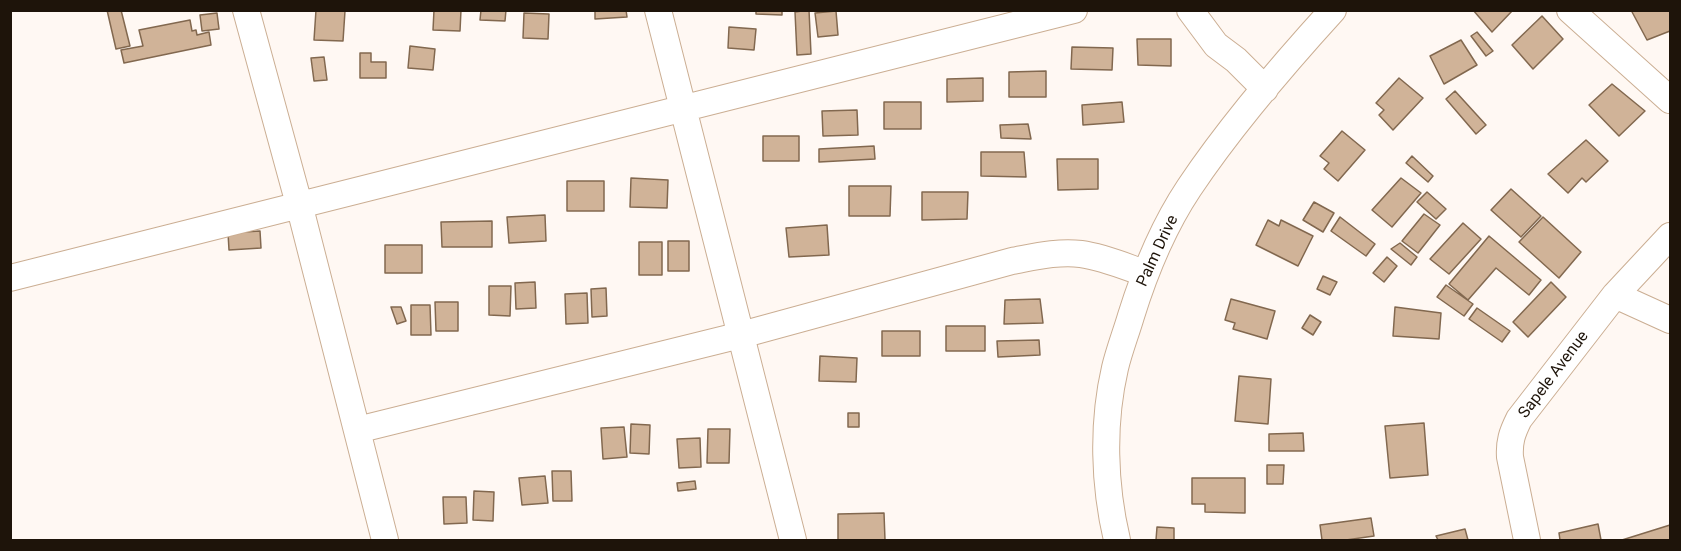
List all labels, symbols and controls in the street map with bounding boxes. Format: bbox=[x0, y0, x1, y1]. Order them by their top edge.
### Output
street label: Palm Drive bbox=[1133, 212, 1183, 290]
street label: Sapele Avenue bbox=[1515, 328, 1593, 422]

